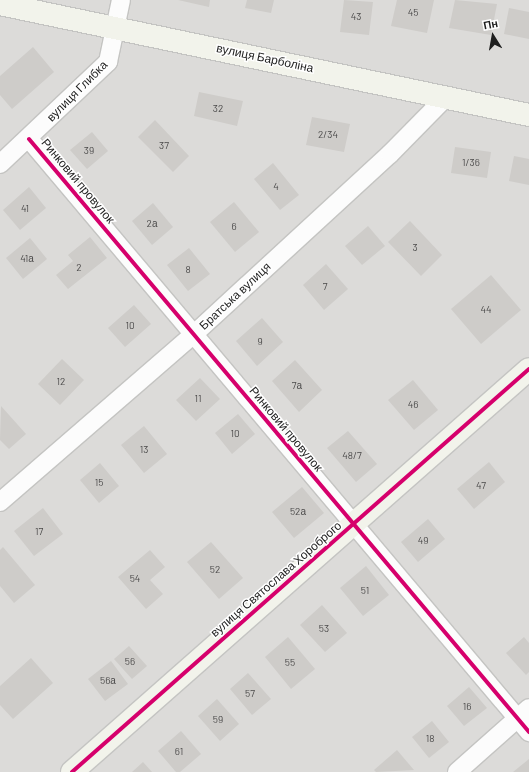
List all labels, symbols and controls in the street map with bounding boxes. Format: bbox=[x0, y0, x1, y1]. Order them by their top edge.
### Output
house number: 45 bbox=[408, 7, 418, 19]
house number: 43 bbox=[351, 11, 361, 23]
north arrow bbox=[473, 16, 513, 56]
text: Пн bbox=[482, 16, 499, 31]
street label: вулиця Барболіна bbox=[215, 41, 315, 75]
street label: вулиця Глибка bbox=[44, 58, 110, 124]
house number: 32 bbox=[213, 103, 223, 115]
house number: 2/34 bbox=[318, 129, 338, 141]
street label: Ринковий провулок bbox=[38, 136, 118, 226]
house number: 37 bbox=[159, 140, 169, 152]
house number: 39 bbox=[84, 145, 94, 157]
house number: 1/36 bbox=[462, 157, 480, 169]
house number: 4 bbox=[273, 181, 279, 193]
house number: 41 bbox=[21, 203, 29, 215]
house number: 2а bbox=[147, 218, 157, 230]
house number: 6 bbox=[231, 221, 237, 233]
house number: 3 bbox=[412, 242, 418, 254]
house number: 41а bbox=[20, 253, 34, 265]
street label: Братська вулиця bbox=[196, 259, 274, 333]
house number: 2 bbox=[76, 262, 82, 274]
house number: 8 bbox=[185, 264, 191, 276]
house number: 7 bbox=[323, 281, 327, 293]
house number: 44 bbox=[480, 304, 492, 316]
house number: 10 bbox=[125, 320, 135, 332]
house number: 9 bbox=[257, 336, 263, 348]
house number: 12 bbox=[57, 376, 65, 388]
house number: 7а bbox=[292, 380, 302, 392]
street label: Ринковий провулок bbox=[246, 384, 326, 474]
house number: 11 bbox=[194, 393, 202, 405]
house number: 46 bbox=[408, 399, 418, 411]
house number: 10 bbox=[230, 428, 240, 440]
house number: 13 bbox=[140, 444, 148, 456]
house number: 48/7 bbox=[342, 450, 362, 462]
house number: 15 bbox=[95, 477, 103, 489]
house number: 47 bbox=[476, 480, 486, 492]
house number: 52а bbox=[290, 506, 306, 518]
street label: вулиця Святослава Хороброго bbox=[208, 518, 344, 640]
house number: 17 bbox=[35, 526, 43, 538]
house number: 49 bbox=[418, 535, 428, 547]
house number: 52 bbox=[210, 564, 220, 576]
house number: 54 bbox=[130, 573, 140, 585]
house number: 51 bbox=[361, 585, 369, 597]
house number: 53 bbox=[319, 623, 329, 635]
house number: 56 bbox=[125, 656, 135, 668]
house number: 55 bbox=[285, 657, 295, 669]
house number: 56а bbox=[100, 675, 116, 687]
house number: 57 bbox=[245, 688, 255, 700]
house number: 16 bbox=[463, 701, 471, 713]
house number: 59 bbox=[213, 714, 223, 726]
house number: 18 bbox=[426, 733, 434, 745]
house number: 61 bbox=[175, 746, 183, 758]

